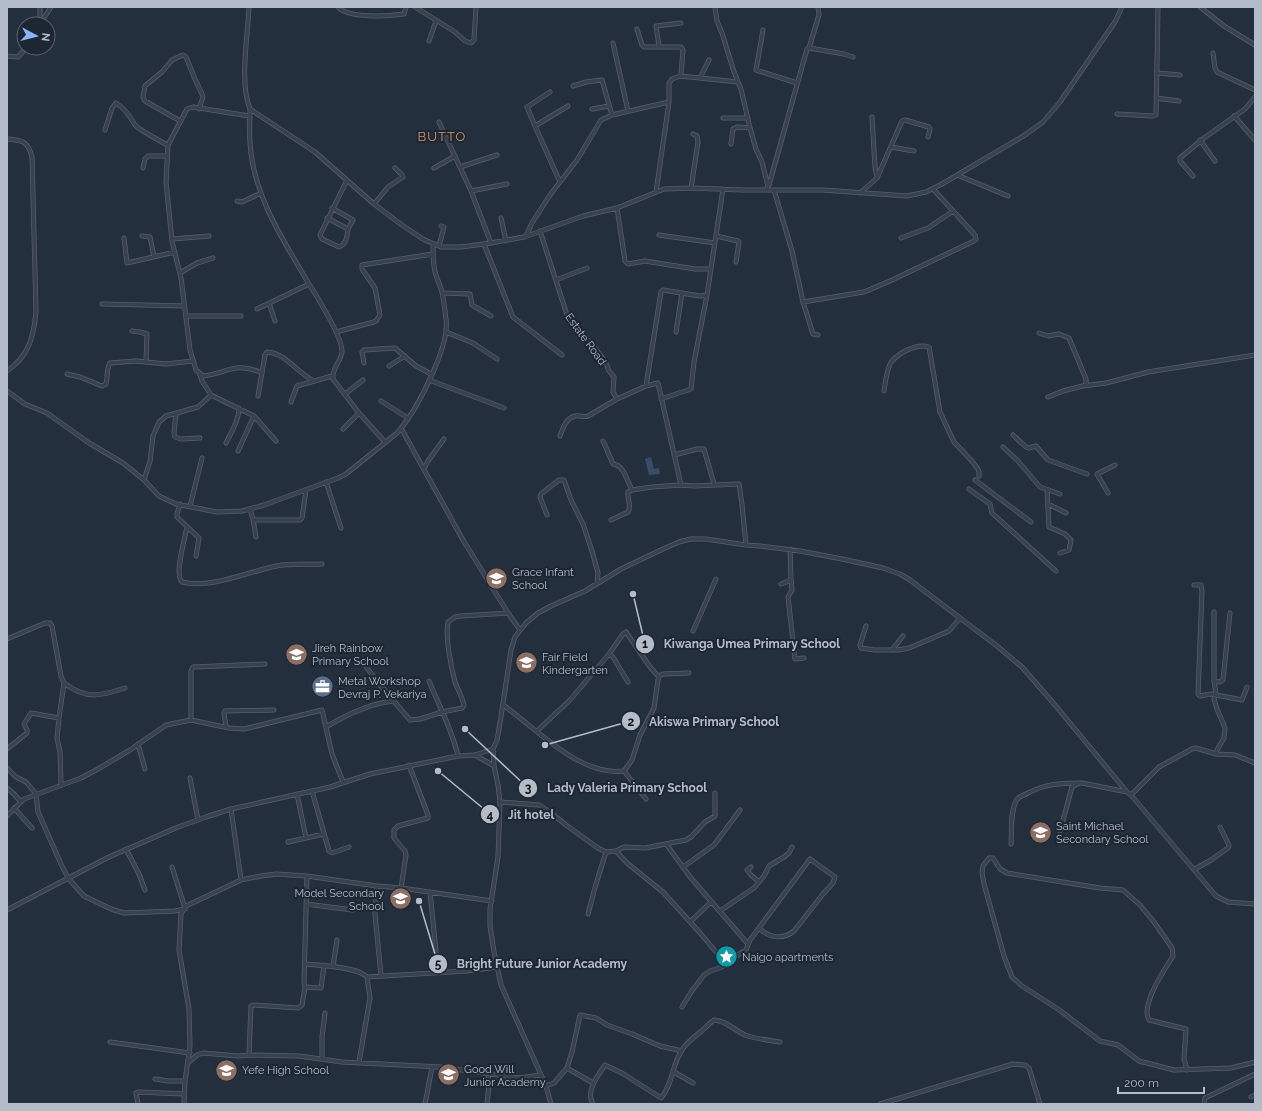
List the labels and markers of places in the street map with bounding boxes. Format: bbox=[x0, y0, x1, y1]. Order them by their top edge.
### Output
school or university icon: Grace Infant School bbox=[483, 565, 509, 591]
place label: Grace Infant School bbox=[512, 566, 574, 592]
callout: Kiwanga Umea Primary School bbox=[635, 632, 848, 656]
school or university icon: Jireh Rainbow Primary School bbox=[284, 641, 310, 667]
place label: Jireh Rainbow Primary School bbox=[312, 642, 389, 668]
school or university icon: Fair Field Kindergarten bbox=[513, 650, 539, 676]
place label: Fair Field Kindergarten bbox=[542, 651, 608, 677]
office icon: Metal Workshop Devraj P. Vekariya bbox=[309, 674, 335, 700]
place label: Metal Workshop Devraj P. Vekariya bbox=[338, 675, 427, 701]
callout: Akiswa Primary School bbox=[621, 709, 787, 733]
callout: Lady Valeria Primary School bbox=[518, 776, 715, 800]
callout: Jit hotel bbox=[480, 802, 562, 826]
school or university icon: Saint Michael Secondary School bbox=[1028, 819, 1054, 845]
place label: Saint Michael Secondary School bbox=[1056, 820, 1148, 846]
school or university icon: Model Secondary School bbox=[387, 886, 413, 912]
place label: Model Secondary School bbox=[294, 887, 384, 913]
place icon: Naigo apartments bbox=[713, 944, 739, 970]
place label: Naigo apartments bbox=[742, 951, 833, 964]
callout: Bright Future Junior Academy bbox=[428, 952, 636, 976]
school or university icon: Yefe High School bbox=[214, 1057, 240, 1083]
school or university icon: Good Will Junior Academy bbox=[436, 1062, 462, 1088]
place label: Good Will Junior Academy bbox=[464, 1063, 546, 1089]
place label: Yefe High School bbox=[242, 1064, 329, 1077]

